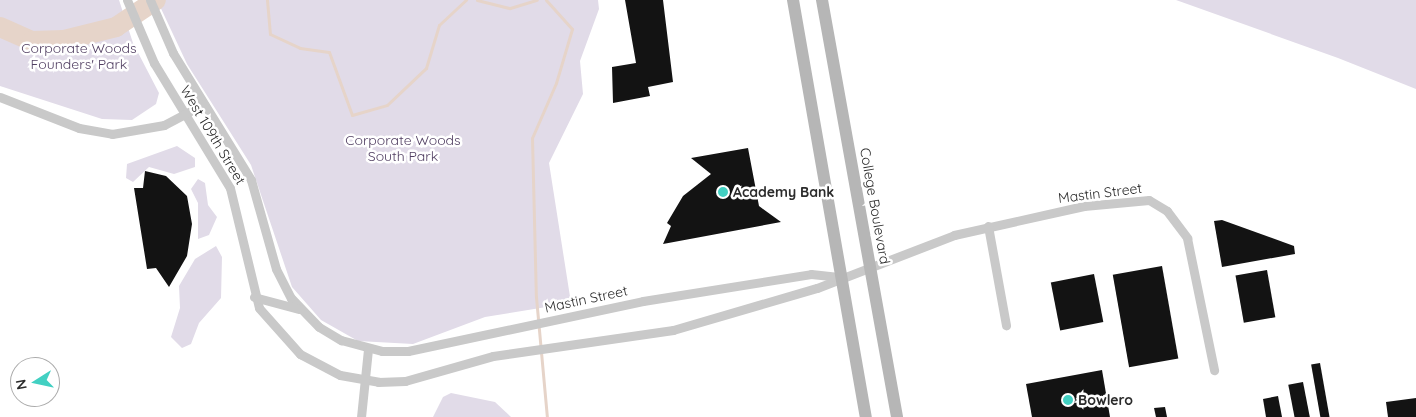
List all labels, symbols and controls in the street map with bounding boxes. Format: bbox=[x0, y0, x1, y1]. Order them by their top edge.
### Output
park label: Corporate Woods Founders' Park bbox=[21, 40, 137, 72]
street label: West 109th Street bbox=[177, 82, 249, 188]
park label: Corporate Woods South Park bbox=[345, 132, 461, 164]
street label: College Boulevard bbox=[857, 147, 893, 265]
street label: Mastin Street bbox=[1057, 180, 1143, 206]
place label: Academy Bank bbox=[733, 184, 834, 200]
marker: Academy Bank bbox=[717, 186, 729, 198]
street label: Mastin Street bbox=[543, 282, 629, 316]
north arrow bbox=[10, 357, 60, 407]
text: N bbox=[11, 378, 31, 391]
place label: Bowlero bbox=[1078, 392, 1133, 408]
marker: Bowlero bbox=[1062, 394, 1074, 406]

